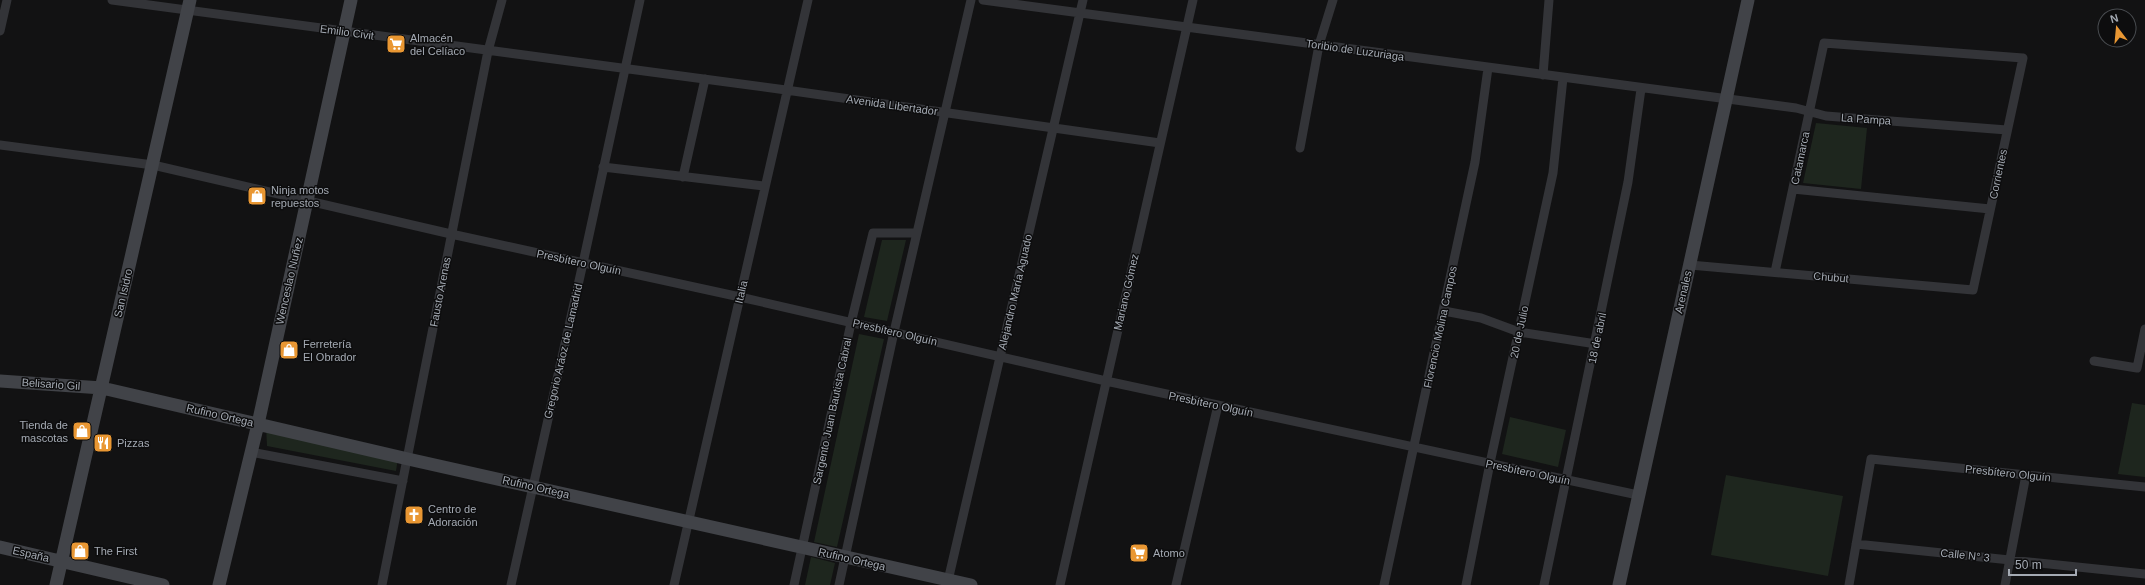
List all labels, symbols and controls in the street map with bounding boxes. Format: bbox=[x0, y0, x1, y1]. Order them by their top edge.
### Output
north arrow bbox=[2097, 8, 2137, 48]
text: N bbox=[2109, 12, 2120, 25]
street label: Emilio Civit bbox=[319, 22, 375, 42]
place label: Almacén del Celíaco bbox=[410, 32, 465, 57]
supermarket icon: Almacén del Celíaco bbox=[385, 33, 407, 55]
street label: Toribio de Luzuriaga bbox=[1305, 37, 1406, 63]
street label: Avenida Libertador bbox=[846, 93, 939, 117]
street label: La Pampa bbox=[1841, 111, 1892, 127]
street label: Catamarca bbox=[1789, 130, 1812, 186]
street label: Corrientes bbox=[1987, 147, 2009, 200]
place label: Ninja motos repuestos bbox=[271, 184, 330, 209]
shop icon: Ninja motos repuestos bbox=[246, 185, 268, 207]
street label: Alejandro María Aguado bbox=[996, 233, 1034, 351]
street label: Wenceslao Nuñez bbox=[273, 236, 305, 326]
street label: Presbítero Olguín bbox=[536, 247, 622, 277]
street label: Mariano Gómez bbox=[1111, 253, 1141, 331]
street label: Fausto Arenas bbox=[427, 256, 453, 328]
street label: Florencio Molina Campos bbox=[1421, 264, 1459, 389]
street label: San Isidro bbox=[112, 268, 134, 318]
street label: Arenales bbox=[1672, 269, 1694, 315]
street label: Chubut bbox=[1813, 269, 1849, 285]
street label: Italia bbox=[733, 278, 750, 305]
street label: Gregorio Aráoz de Lamadrid bbox=[542, 282, 584, 420]
street label: 20 de Julio bbox=[1508, 305, 1530, 359]
street label: 18 de abril bbox=[1586, 312, 1608, 364]
street label: Presbítero Olguín bbox=[852, 316, 938, 348]
street label: Sargento Juan Bautista Cabral bbox=[811, 336, 853, 486]
place label: Ferretería El Obrador bbox=[303, 338, 357, 363]
shop icon: Ferretería El Obrador bbox=[278, 339, 300, 361]
street label: Belisario Gil bbox=[21, 376, 81, 392]
street label: Presbítero Olguín bbox=[1168, 389, 1254, 419]
street label: Rufino Ortega bbox=[185, 401, 256, 429]
place label: Tienda de mascotas bbox=[19, 419, 68, 444]
shop icon: Tienda de mascotas bbox=[71, 420, 93, 442]
restaurant icon: Pizzas bbox=[92, 432, 114, 454]
place label: Pizzas bbox=[117, 437, 150, 449]
street label: Presbítero Olguín bbox=[1485, 457, 1571, 487]
street label: Presbítero Olguín bbox=[1964, 463, 2052, 483]
street label: Rufino Ortega bbox=[501, 473, 572, 501]
place label: Centro de Adoración bbox=[428, 503, 478, 528]
church icon: Centro de Adoración bbox=[403, 504, 425, 526]
shop icon: The First bbox=[69, 540, 91, 562]
supermarket icon: Atomo bbox=[1128, 542, 1150, 564]
street label: España bbox=[11, 544, 51, 564]
place label: The First bbox=[94, 545, 137, 557]
street label: Rufino Ortega bbox=[817, 545, 888, 573]
street label: Calle N° 3 bbox=[1940, 546, 1990, 564]
place label: Atomo bbox=[1153, 547, 1185, 559]
scale bar bbox=[2009, 551, 2076, 577]
text: 50 m bbox=[2015, 558, 2042, 572]

